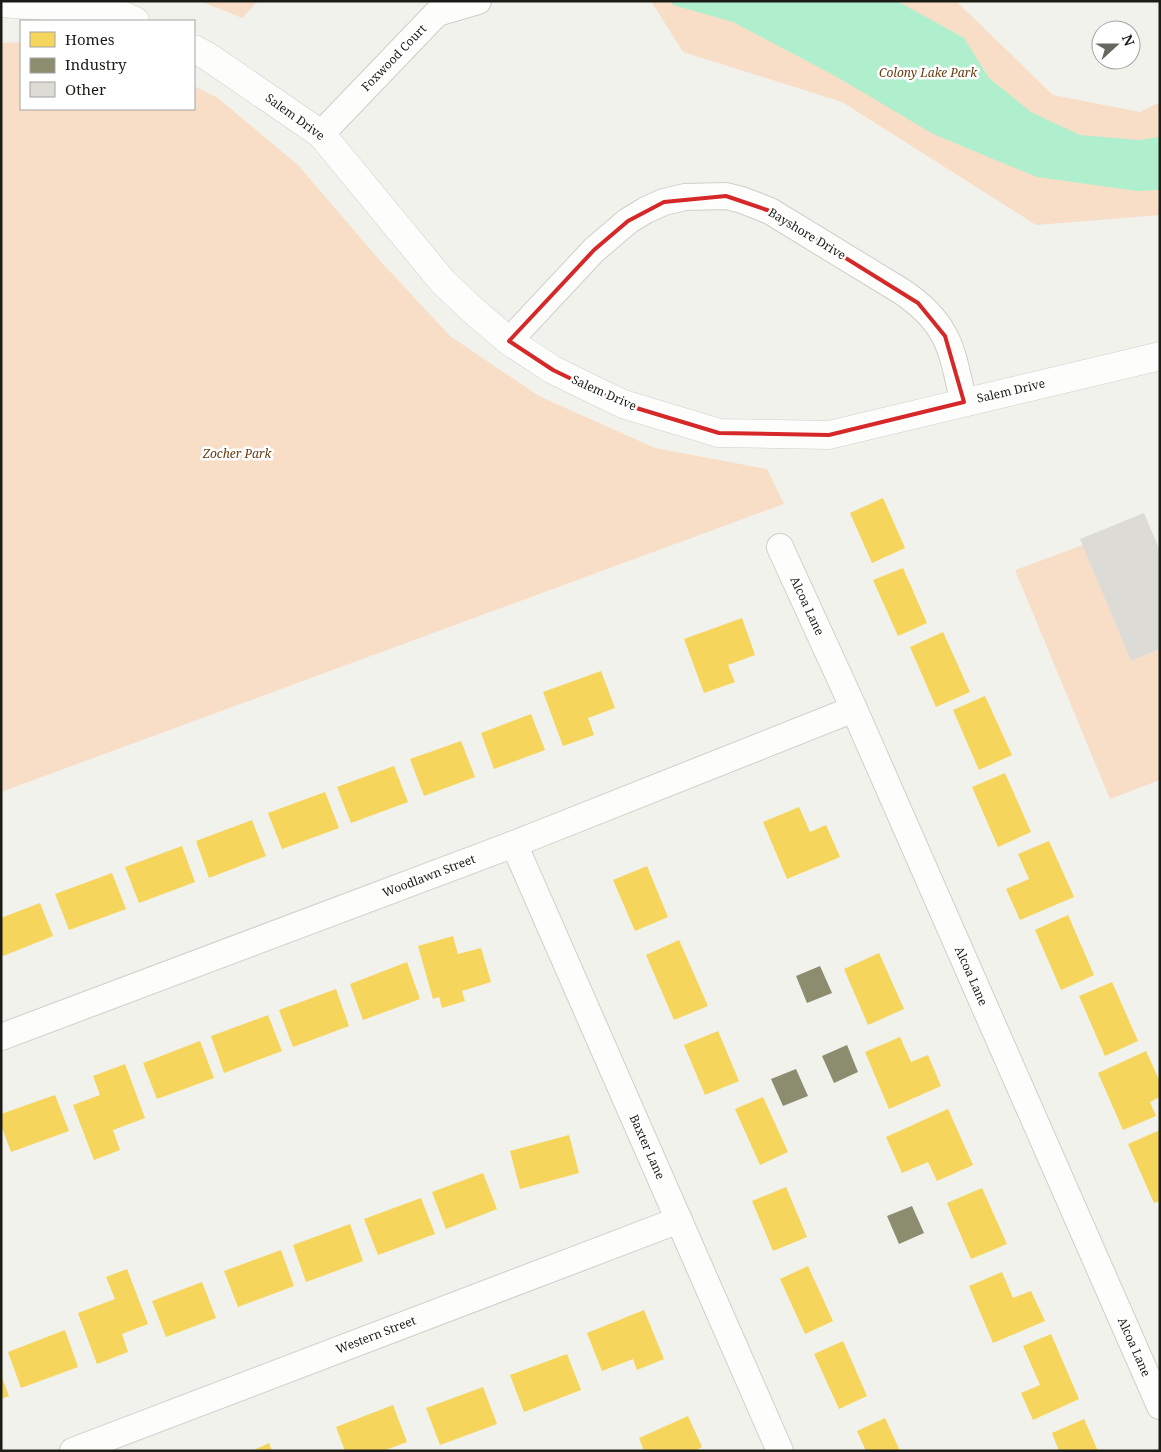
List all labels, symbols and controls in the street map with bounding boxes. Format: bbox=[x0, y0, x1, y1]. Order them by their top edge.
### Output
legend bbox=[20, 20, 195, 110]
street label: Foxwood Court bbox=[357, 20, 430, 95]
north arrow bbox=[1091, 20, 1141, 70]
text: Homes bbox=[65, 29, 115, 49]
text: N bbox=[1118, 32, 1139, 49]
text: Industry bbox=[65, 54, 127, 74]
park label: Colony Lake Park bbox=[879, 64, 978, 81]
text: Other bbox=[65, 79, 106, 99]
street label: Salem Drive bbox=[262, 89, 328, 144]
street label: Bayshore Drive bbox=[765, 204, 849, 263]
street label: Salem Drive bbox=[569, 371, 639, 414]
street label: Salem Drive bbox=[975, 374, 1047, 407]
park label: Zocher Park bbox=[202, 445, 273, 462]
street label: Alcoa Lane bbox=[786, 574, 829, 638]
street label: Woodlawn Street bbox=[380, 850, 478, 901]
street label: Alcoa Lane bbox=[951, 943, 992, 1008]
street label: Baxter Lane bbox=[626, 1112, 669, 1182]
street label: Western Street bbox=[333, 1311, 418, 1358]
street label: Alcoa Lane bbox=[1114, 1314, 1155, 1379]

